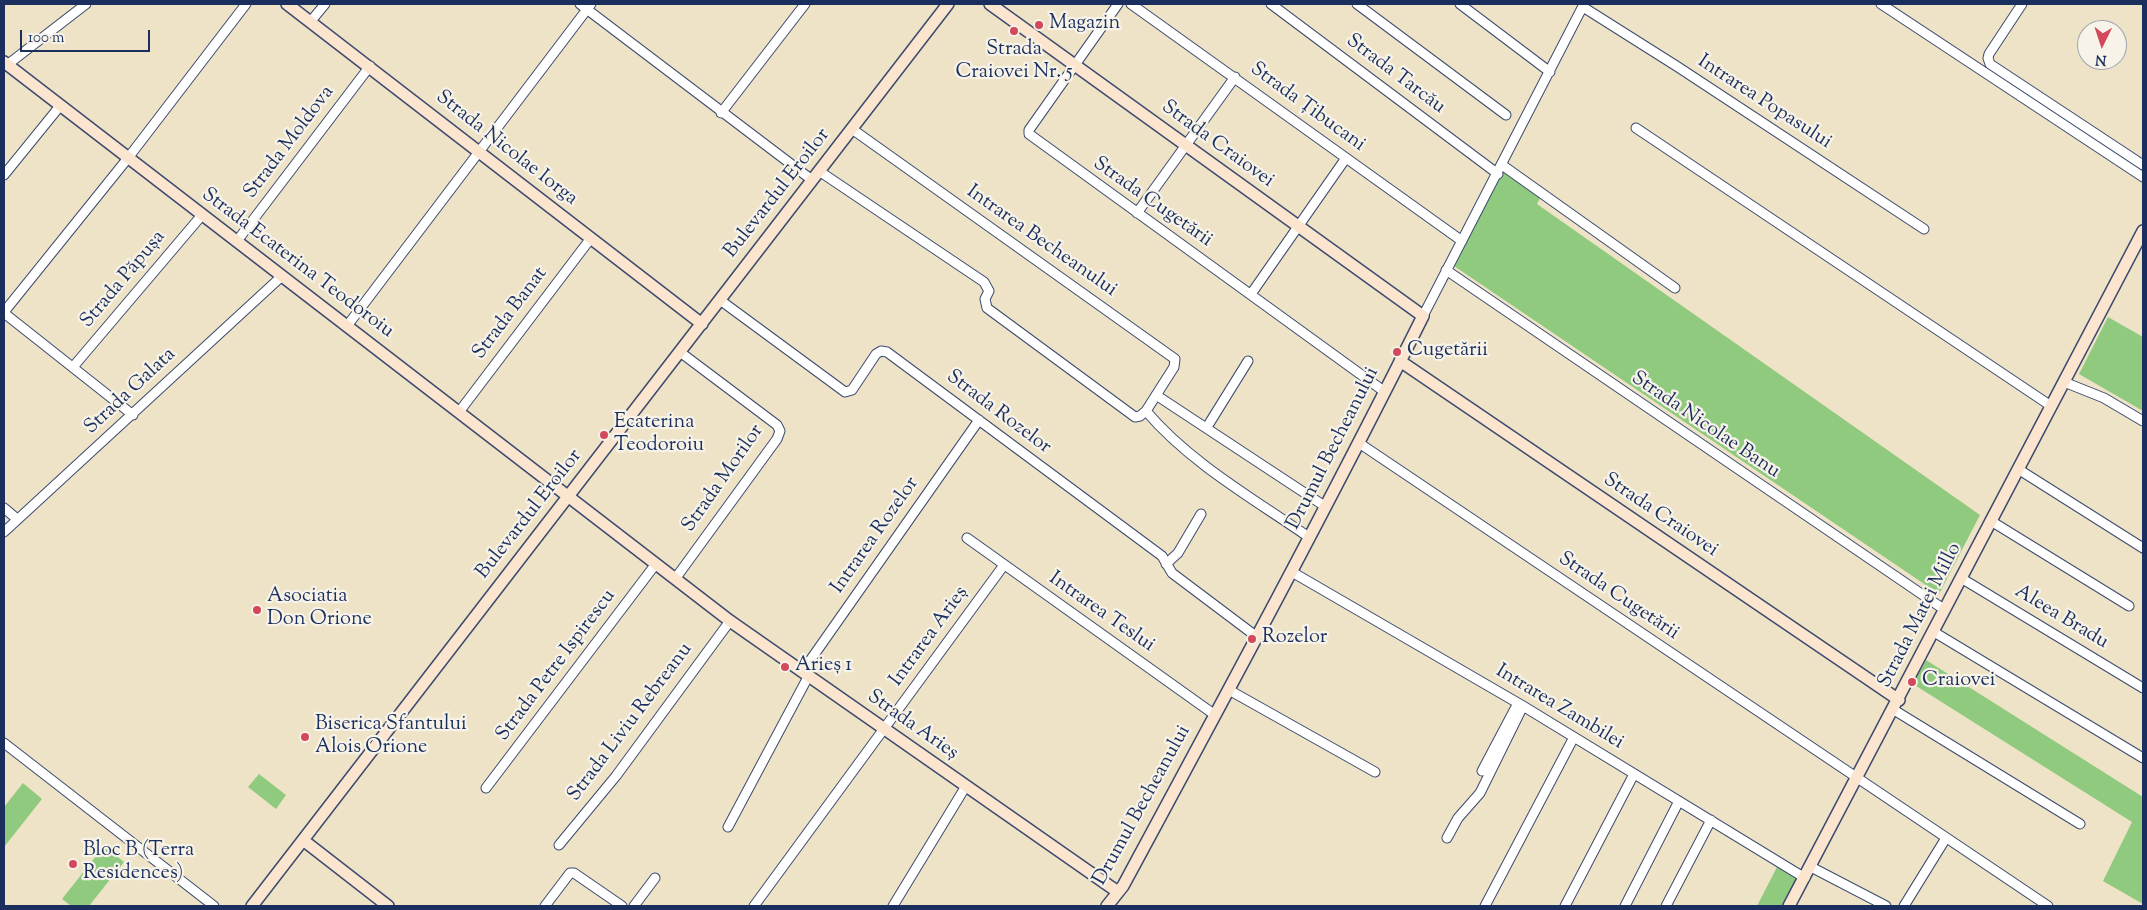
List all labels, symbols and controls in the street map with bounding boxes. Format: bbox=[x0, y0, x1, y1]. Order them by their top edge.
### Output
place label: Magazin bbox=[1049, 13, 1120, 37]
marker: Magazin bbox=[1033, 19, 1045, 31]
scale bar bbox=[22, 20, 152, 52]
north arrow bbox=[2077, 20, 2127, 70]
marker: Strada Craiovei Nr. 5 bbox=[1008, 25, 1020, 37]
text: 100 m bbox=[28, 28, 64, 49]
street label: Strada Tarcău bbox=[1341, 30, 1449, 120]
place label: Strada Craiovei Nr. 5 bbox=[956, 39, 1072, 86]
text: N bbox=[2095, 49, 2107, 69]
street label: Intrarea Popasului bbox=[1692, 51, 1836, 155]
street label: Strada Țibucani bbox=[1245, 58, 1369, 158]
street label: Strada Moldova bbox=[240, 82, 340, 204]
street label: Strada Nicolae Iorga bbox=[430, 86, 582, 212]
street label: Strada Craiovei bbox=[1156, 96, 1278, 194]
street label: Bulevardul Eroilor bbox=[720, 124, 836, 264]
street label: Strada Cugetării bbox=[1087, 153, 1217, 253]
street label: Intrarea Becheanului bbox=[961, 181, 1121, 303]
street label: Strada Ecaterina Teodoroiu bbox=[196, 184, 398, 344]
street label: Strada Păpușa bbox=[76, 226, 172, 334]
street label: Strada Banat bbox=[468, 263, 554, 365]
place label: Cugetării bbox=[1407, 340, 1488, 364]
street label: Strada Galata bbox=[80, 344, 182, 440]
marker: Cugetării bbox=[1391, 346, 1403, 358]
street label: Drumul Becheanului bbox=[1283, 364, 1385, 534]
street label: Strada Rozelor bbox=[941, 366, 1055, 460]
street label: Strada Nicolae Banu bbox=[1626, 367, 1784, 485]
place label: Ecaterina Teodoroiu bbox=[614, 412, 704, 459]
street label: Strada Morilor bbox=[678, 421, 770, 537]
marker: Ecaterina Teodoroiu bbox=[598, 429, 610, 441]
street label: Bulevardul Eroilor bbox=[472, 445, 588, 585]
street label: Strada Craiovei bbox=[1598, 469, 1722, 563]
street label: Intrarea Rozelor bbox=[827, 473, 925, 599]
street label: Strada Matei Millo bbox=[1874, 540, 1968, 692]
street label: Strada Cugetării bbox=[1553, 548, 1683, 646]
street label: Intrarea Teslui bbox=[1043, 568, 1159, 658]
street label: Aleea Bradu bbox=[2010, 581, 2112, 655]
street label: Intrarea Arieș bbox=[886, 582, 974, 692]
street label: Strada Petre Ispirescu bbox=[492, 585, 622, 747]
place label: Asociatia Don Orione bbox=[267, 586, 372, 633]
marker: Asociatia Don Orione bbox=[251, 604, 263, 616]
place label: Rozelor bbox=[1262, 627, 1327, 651]
marker: Rozelor bbox=[1246, 633, 1258, 645]
street label: Strada Liviu Rebreanu bbox=[564, 639, 698, 807]
place label: Arieș 1 bbox=[795, 655, 852, 679]
street label: Intrarea Zambilei bbox=[1490, 660, 1628, 756]
marker: Arieș 1 bbox=[779, 661, 791, 673]
place label: Craiovei bbox=[1922, 670, 1995, 694]
marker: Craiovei bbox=[1906, 676, 1918, 688]
street label: Strada Arieș bbox=[862, 686, 962, 766]
place label: Biserica Sfantului Alois Orione bbox=[315, 714, 467, 761]
street label: Drumul Becheanului bbox=[1089, 722, 1197, 890]
marker: Biserica Sfantului Alois Orione bbox=[299, 731, 311, 743]
place label: Bloc B (Terra Residences) bbox=[83, 840, 194, 887]
marker: Bloc B (Terra Residences) bbox=[67, 858, 79, 870]

